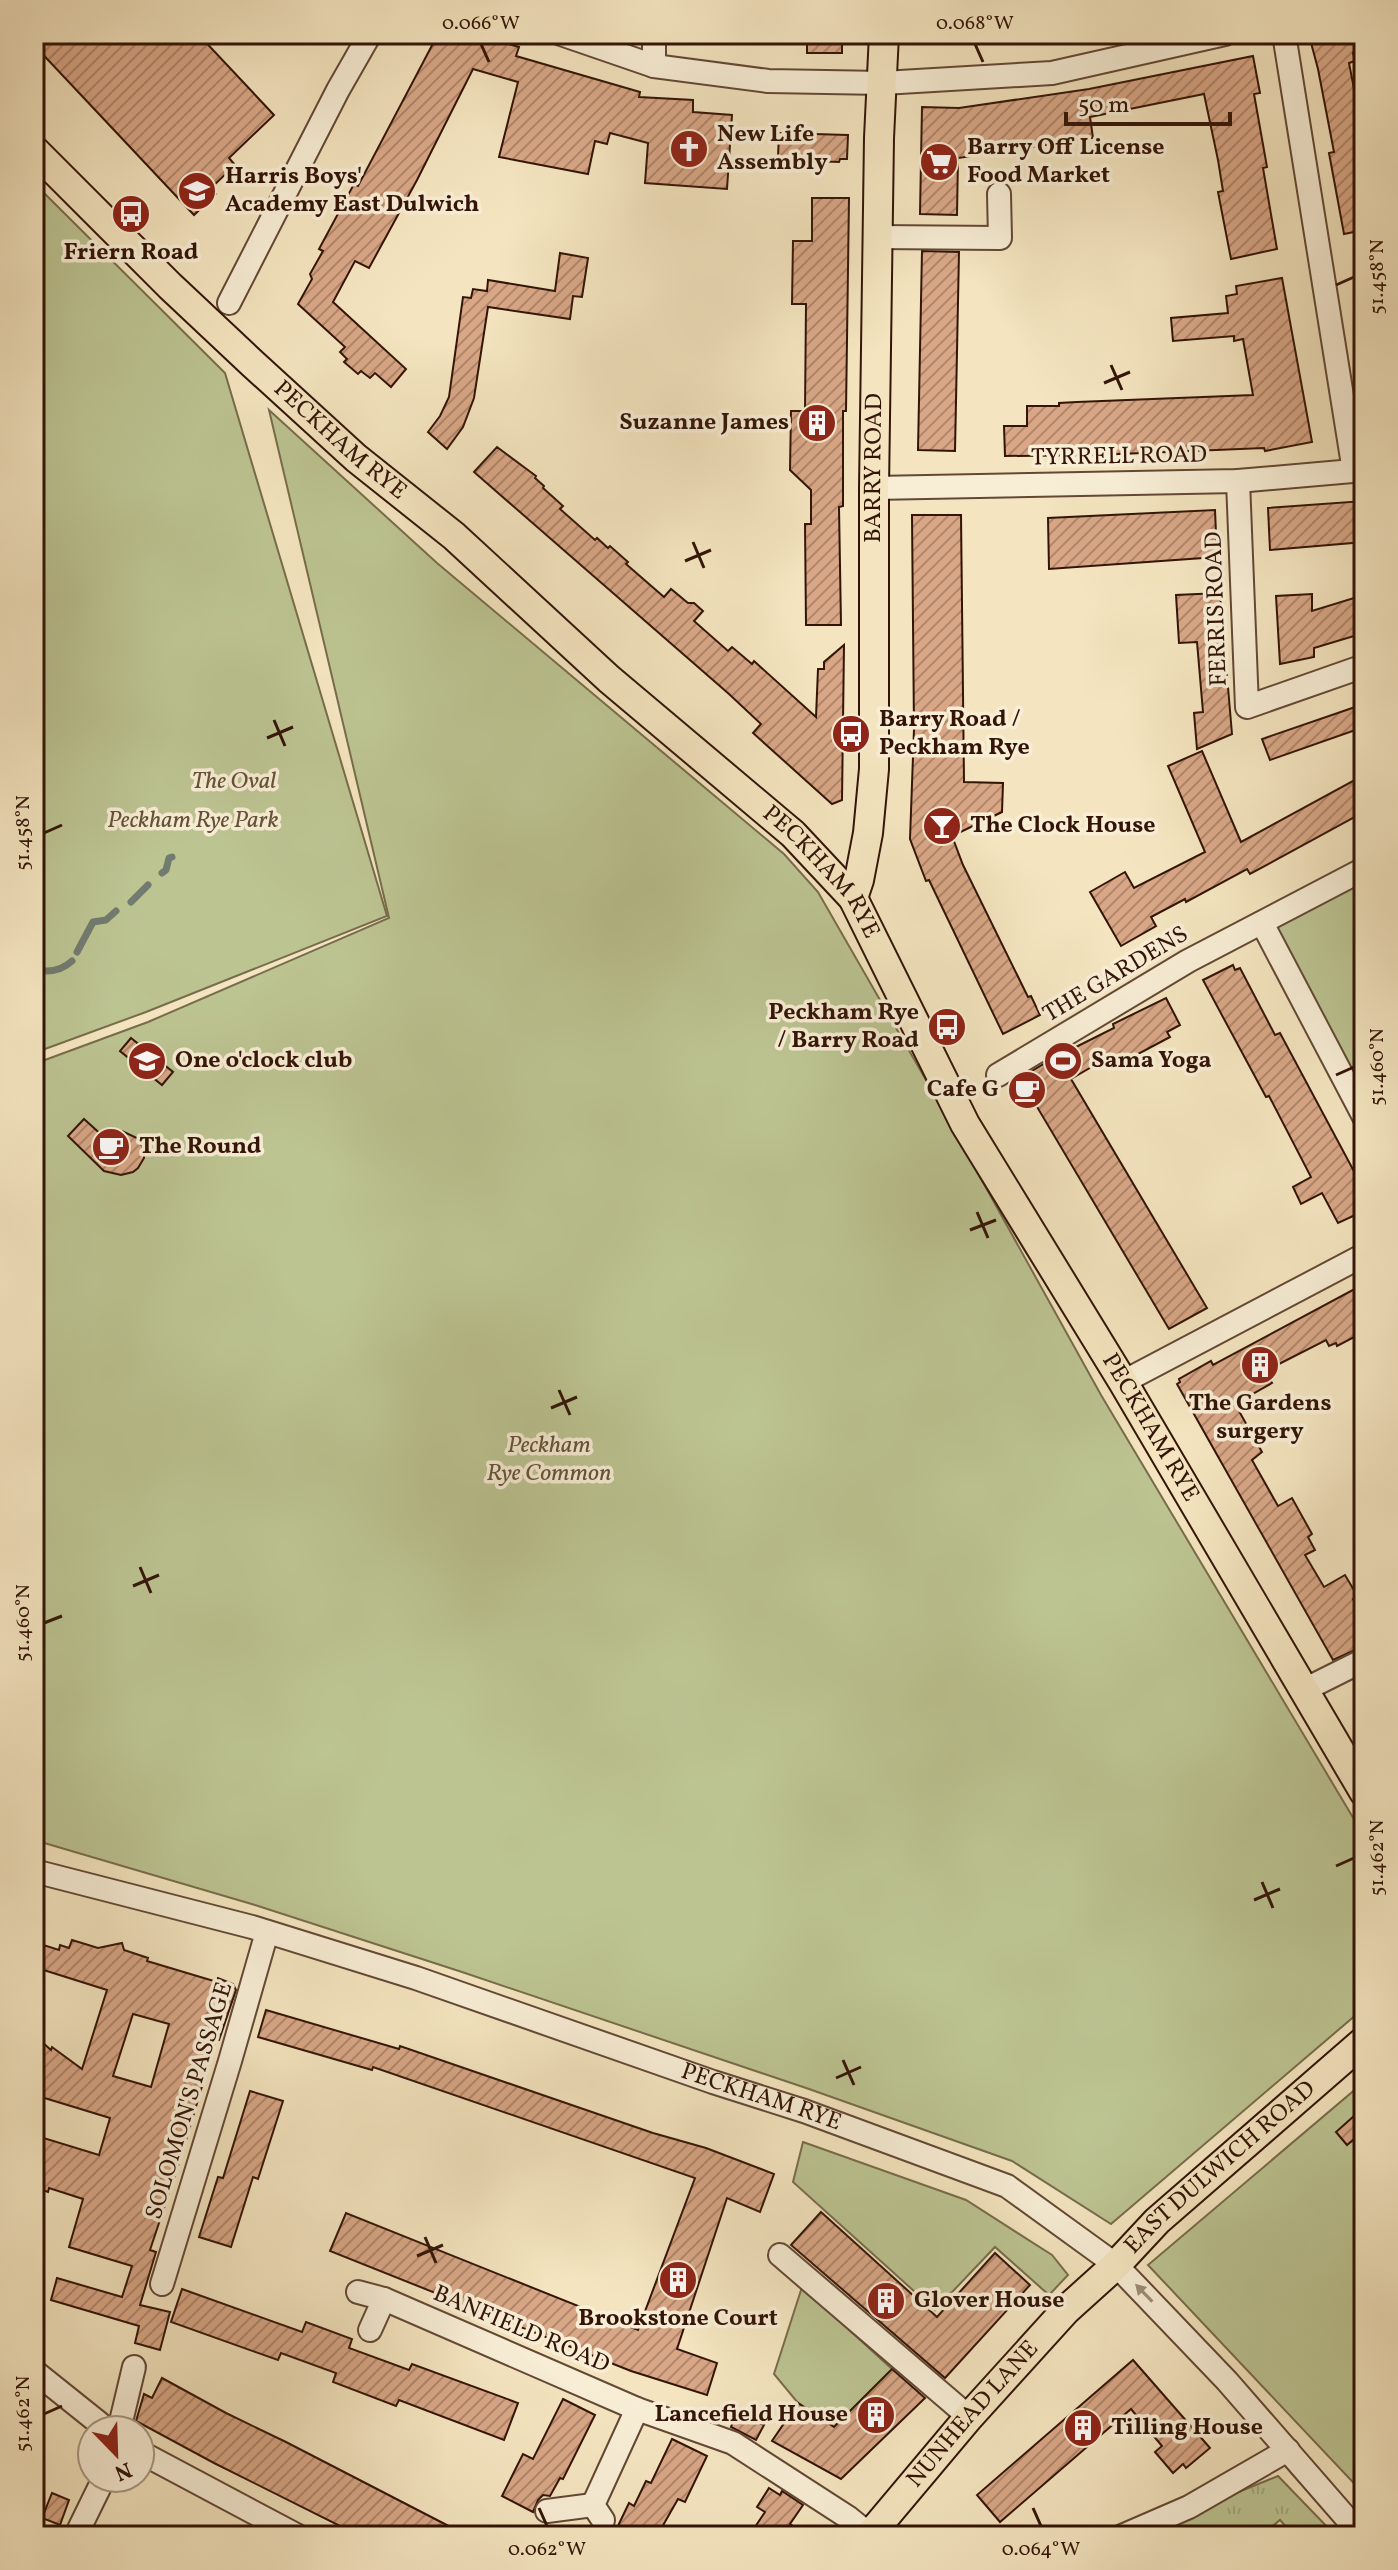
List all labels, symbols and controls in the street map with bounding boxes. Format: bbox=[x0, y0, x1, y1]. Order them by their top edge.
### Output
text: 0.066°W bbox=[442, 10, 520, 38]
text: 0.068°W bbox=[936, 10, 1014, 38]
scale bar bbox=[1066, 76, 1230, 126]
text: 50 m bbox=[1078, 89, 1130, 123]
place label: New Life Assembly bbox=[717, 118, 828, 180]
church icon: New Life Assembly bbox=[668, 128, 710, 170]
place label: Barry Off License Food Market bbox=[967, 131, 1165, 193]
supermarket icon: Barry Off License Food Market bbox=[918, 141, 960, 183]
place label: Harris Boys' Academy East Dulwich bbox=[225, 160, 479, 222]
school or university icon: Harris Boys' Academy East Dulwich bbox=[176, 170, 218, 212]
bus stop icon: Friern Road bbox=[110, 193, 152, 235]
place label: Friern Road bbox=[64, 236, 199, 270]
text: 51.458°N bbox=[1364, 239, 1392, 315]
street label: PECKHAM RYE bbox=[265, 373, 414, 509]
street label: BARRY ROAD bbox=[857, 393, 892, 543]
building icon: Suzanne James bbox=[796, 402, 838, 444]
place label: Suzanne James bbox=[619, 406, 789, 440]
street label: TYRRELL ROAD bbox=[1031, 438, 1207, 476]
street label: FERRIS ROAD bbox=[1197, 531, 1237, 687]
place label: Barry Road / Peckham Rye bbox=[879, 703, 1030, 765]
bus stop icon: Barry Road / Peckham Rye bbox=[830, 713, 872, 755]
park label: The Oval bbox=[192, 765, 276, 799]
text: 51.458°N bbox=[10, 795, 38, 871]
street label: PECKHAM RYE bbox=[754, 798, 888, 945]
park label: Peckham Rye Park bbox=[107, 804, 279, 838]
bar icon: The Clock House bbox=[921, 805, 963, 847]
place label: The Clock House bbox=[970, 809, 1156, 843]
street label: THE GARDENS bbox=[1037, 918, 1195, 1032]
place label: Peckham Rye / Barry Road bbox=[768, 996, 919, 1058]
bus stop icon: Peckham Rye / Barry Road bbox=[926, 1006, 968, 1048]
text: 51.460°N bbox=[1364, 1028, 1392, 1106]
school or university icon: One o'clock club bbox=[126, 1040, 168, 1082]
sports icon: Sama Yoga bbox=[1042, 1040, 1084, 1082]
place label: One o'clock club bbox=[175, 1044, 352, 1078]
place label: Sama Yoga bbox=[1091, 1044, 1212, 1078]
cafe icon: Cafe G bbox=[1006, 1069, 1048, 1111]
place label: Cafe G bbox=[927, 1073, 999, 1107]
cafe icon: The Round bbox=[90, 1126, 132, 1168]
place label: The Round bbox=[139, 1130, 262, 1164]
building icon: The Gardens surgery bbox=[1239, 1344, 1281, 1386]
street label: PECKHAM RYE bbox=[1093, 1347, 1207, 1509]
place label: The Gardens surgery bbox=[1189, 1387, 1332, 1449]
park label: Peckham Rye Common bbox=[487, 1429, 611, 1491]
text: 51.460°N bbox=[10, 1584, 38, 1662]
text: 51.462°N bbox=[1364, 1820, 1392, 1896]
street label: SOLOMON'S PASSAGE bbox=[138, 1978, 242, 2224]
street label: PECKHAM RYE bbox=[676, 2055, 846, 2140]
street label: EAST DULWICH ROAD bbox=[1117, 2073, 1324, 2262]
building icon: Brookstone Court bbox=[657, 2259, 699, 2301]
street label: BANFIELD ROAD bbox=[427, 2277, 615, 2383]
building icon: Glover House bbox=[865, 2280, 907, 2322]
place label: Glover House bbox=[914, 2284, 1065, 2318]
one-way arrow bbox=[1135, 2284, 1154, 2303]
place label: Brookstone Court bbox=[578, 2302, 778, 2336]
street label: NUNHEAD LANE bbox=[899, 2333, 1047, 2496]
text: 51.462°N bbox=[10, 2376, 38, 2452]
building icon: Lancefield House bbox=[855, 2394, 897, 2436]
place label: Lancefield House bbox=[654, 2398, 848, 2432]
building icon: Tilling House bbox=[1062, 2407, 1104, 2449]
place label: Tilling House bbox=[1111, 2411, 1263, 2445]
north arrow bbox=[76, 2414, 156, 2494]
text: N bbox=[109, 2453, 136, 2488]
text: 0.062°W bbox=[508, 2536, 586, 2564]
text: 0.064°W bbox=[1002, 2536, 1080, 2564]

